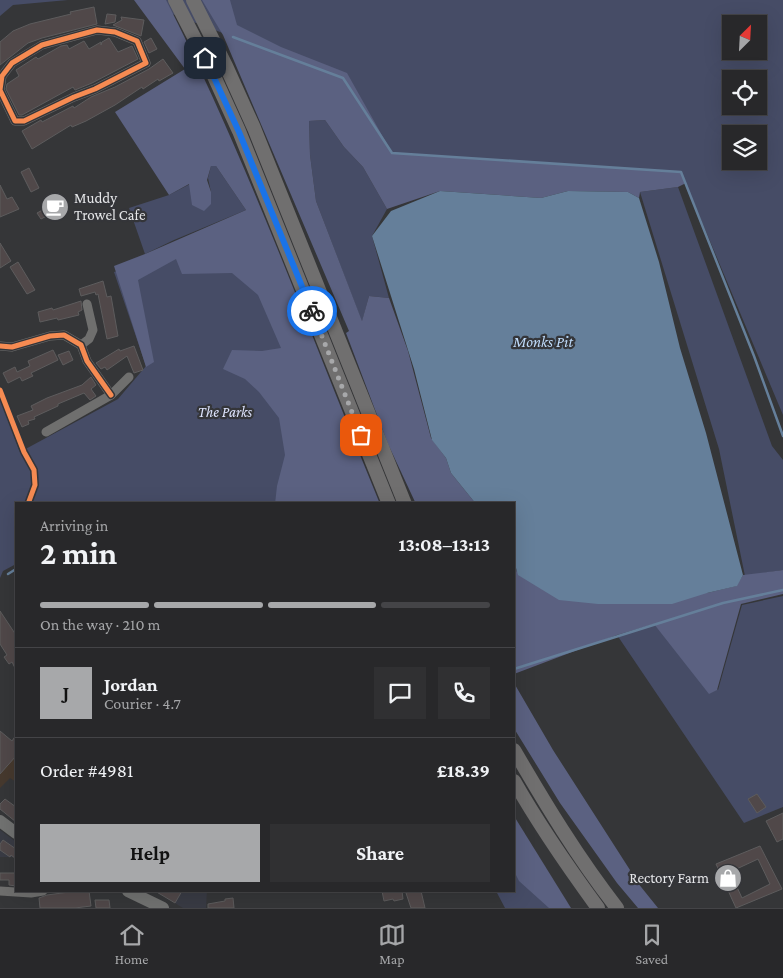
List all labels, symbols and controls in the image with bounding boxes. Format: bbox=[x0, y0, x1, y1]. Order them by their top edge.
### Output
north arrow bbox=[722, 15, 768, 60]
map controls bbox=[722, 15, 767, 170]
pin bbox=[184, 37, 226, 79]
icon: home bbox=[191, 44, 219, 72]
button: locate bbox=[722, 70, 767, 115]
button: layers bbox=[722, 125, 767, 170]
place label: Muddy Trowel Cafe bbox=[74, 190, 146, 223]
cafe icon: Muddy Trowel Cafe bbox=[40, 192, 70, 222]
courier bbox=[287, 286, 337, 336]
icon: bike bbox=[298, 297, 326, 325]
water label: Monks Pit bbox=[512, 333, 573, 350]
park label: The Parks bbox=[198, 404, 253, 420]
pin bbox=[340, 414, 382, 456]
icon: bag bbox=[347, 421, 375, 449]
text: Arriving in bbox=[40, 517, 108, 534]
text: 13:08–13:13 bbox=[398, 534, 490, 555]
text: 2 min bbox=[40, 535, 117, 571]
text: On the way · 210 m bbox=[40, 616, 160, 633]
button: chat bbox=[374, 667, 426, 719]
button: phone bbox=[438, 667, 490, 719]
text: Jordan bbox=[104, 674, 158, 695]
text: J bbox=[63, 682, 69, 703]
text: Courier · 4.7 bbox=[104, 695, 181, 712]
text: Order #4981 bbox=[40, 760, 133, 781]
text: £18.39 bbox=[437, 760, 490, 781]
button: Help bbox=[40, 824, 260, 882]
button: Share bbox=[270, 824, 490, 882]
shop icon: Rectory Farm bbox=[713, 863, 743, 893]
place label: Rectory Farm bbox=[629, 870, 709, 887]
tab: Home bbox=[115, 921, 148, 967]
tab: Map bbox=[378, 921, 406, 967]
tab: Saved bbox=[635, 921, 668, 967]

